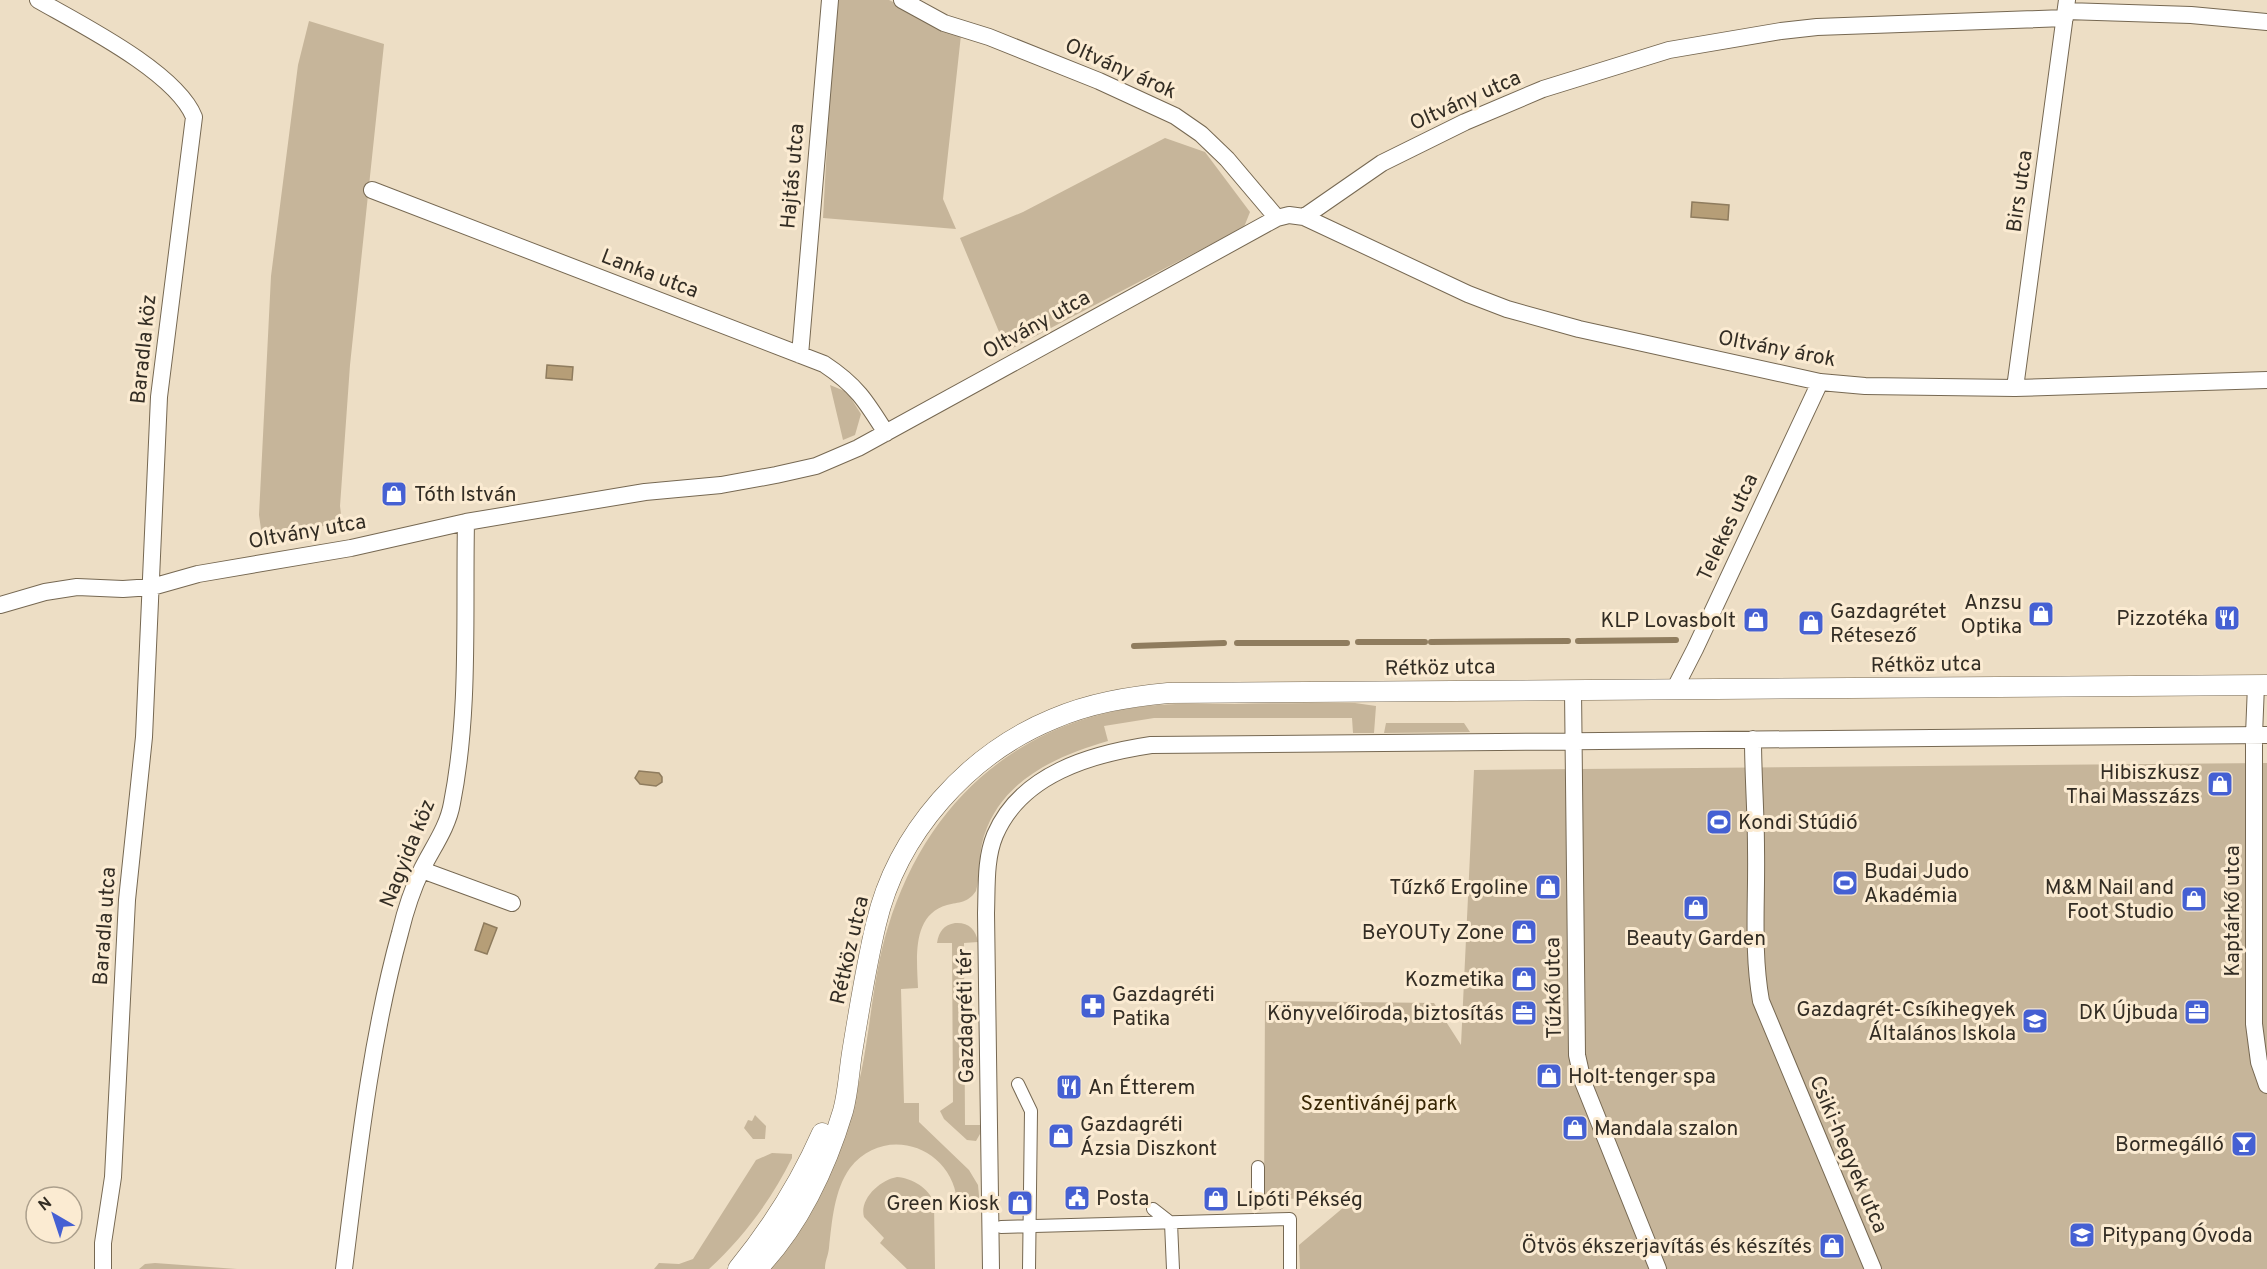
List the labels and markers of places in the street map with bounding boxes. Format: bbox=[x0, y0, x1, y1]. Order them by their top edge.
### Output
shop icon: Tóth István bbox=[379, 479, 409, 509]
place label: Tóth István bbox=[414, 482, 517, 509]
place label: Anzsu Optika bbox=[1960, 590, 2022, 641]
place label: Gazdagrétet Rétesező bbox=[1830, 599, 1947, 650]
shop icon: Anzsu Optika bbox=[2026, 599, 2056, 629]
restaurant icon: Pizzotéka bbox=[2212, 603, 2242, 633]
shop icon: KLP Lovasbolt bbox=[1741, 605, 1771, 635]
place label: Pizzotéka bbox=[2116, 606, 2208, 633]
place label: KLP Lovasbolt bbox=[1600, 608, 1736, 635]
shop icon: Gazdagrétet Rétesező bbox=[1796, 608, 1826, 638]
place label: Hibiszkusz Thai Masszázs bbox=[2066, 760, 2200, 811]
shop icon: Hibiszkusz Thai Masszázs bbox=[2205, 769, 2235, 799]
sports icon: Kondi Stúdió bbox=[1704, 807, 1734, 837]
place label: Kondi Stúdió bbox=[1738, 810, 1858, 837]
place label: Budai Judo Akadémia bbox=[1864, 859, 1969, 910]
sports icon: Budai Judo Akadémia bbox=[1830, 868, 1860, 898]
shop icon: Tűzkő Ergoline bbox=[1533, 872, 1563, 902]
place label: Tűzkő Ergoline bbox=[1389, 875, 1528, 902]
place label: M&M Nail and Foot Studio bbox=[2045, 875, 2174, 926]
shop icon: M&M Nail and Foot Studio bbox=[2179, 884, 2209, 914]
shop icon: Beauty Garden bbox=[1681, 893, 1711, 923]
shop icon: BeYOUTy Zone bbox=[1509, 917, 1539, 947]
place label: BeYOUTy Zone bbox=[1362, 920, 1504, 947]
place label: Beauty Garden bbox=[1626, 926, 1766, 953]
shop icon: Kozmetika bbox=[1509, 964, 1539, 994]
place label: Kozmetika bbox=[1405, 967, 1504, 994]
place label: Gazdagréti Patika bbox=[1112, 982, 1215, 1033]
pharmacy icon: Gazdagréti Patika bbox=[1078, 991, 1108, 1021]
place label: Gazdagrét-Csíkihegyek Általános Iskola bbox=[1796, 997, 2016, 1048]
office icon: DK Újbuda bbox=[2182, 997, 2212, 1027]
office icon: Könyvelőiroda, biztosítás bbox=[1509, 998, 1539, 1028]
place label: DK Újbuda bbox=[2079, 999, 2178, 1027]
place label: Könyvelőiroda, biztosítás bbox=[1267, 1001, 1504, 1028]
school or university icon: Gazdagrét-Csíkihegyek Általános Iskola bbox=[2020, 1006, 2050, 1036]
shop icon: Holt-tenger spa bbox=[1534, 1061, 1564, 1091]
place label: Holt-tenger spa bbox=[1568, 1064, 1716, 1091]
restaurant icon: An Étterem bbox=[1054, 1072, 1084, 1102]
place label: An Étterem bbox=[1088, 1074, 1195, 1102]
place label: Gazdagréti Ázsia Diszkont bbox=[1080, 1112, 1217, 1163]
shop icon: Mandala szalon bbox=[1560, 1113, 1590, 1143]
place label: Mandala szalon bbox=[1594, 1116, 1738, 1143]
shop icon: Gazdagréti Ázsia Diszkont bbox=[1046, 1121, 1076, 1151]
bar icon: Bormegálló bbox=[2229, 1129, 2259, 1159]
place label: Bormegálló bbox=[2115, 1132, 2224, 1159]
public building icon: Posta bbox=[1062, 1183, 1092, 1213]
shop icon: Lipóti Pékség bbox=[1201, 1184, 1231, 1214]
place label: Posta bbox=[1096, 1186, 1149, 1213]
place label: Lipóti Pékség bbox=[1236, 1187, 1363, 1214]
shop icon: Green Kiosk bbox=[1005, 1188, 1035, 1218]
place label: Green Kiosk bbox=[886, 1191, 1000, 1218]
school or university icon: Pitypang Óvoda bbox=[2067, 1220, 2097, 1250]
place label: Pitypang Óvoda bbox=[2102, 1222, 2253, 1250]
shop icon: Ötvös ékszerjavítás és készítés bbox=[1817, 1231, 1847, 1261]
place label: Ötvös ékszerjavítás és készítés bbox=[1522, 1234, 1812, 1261]

